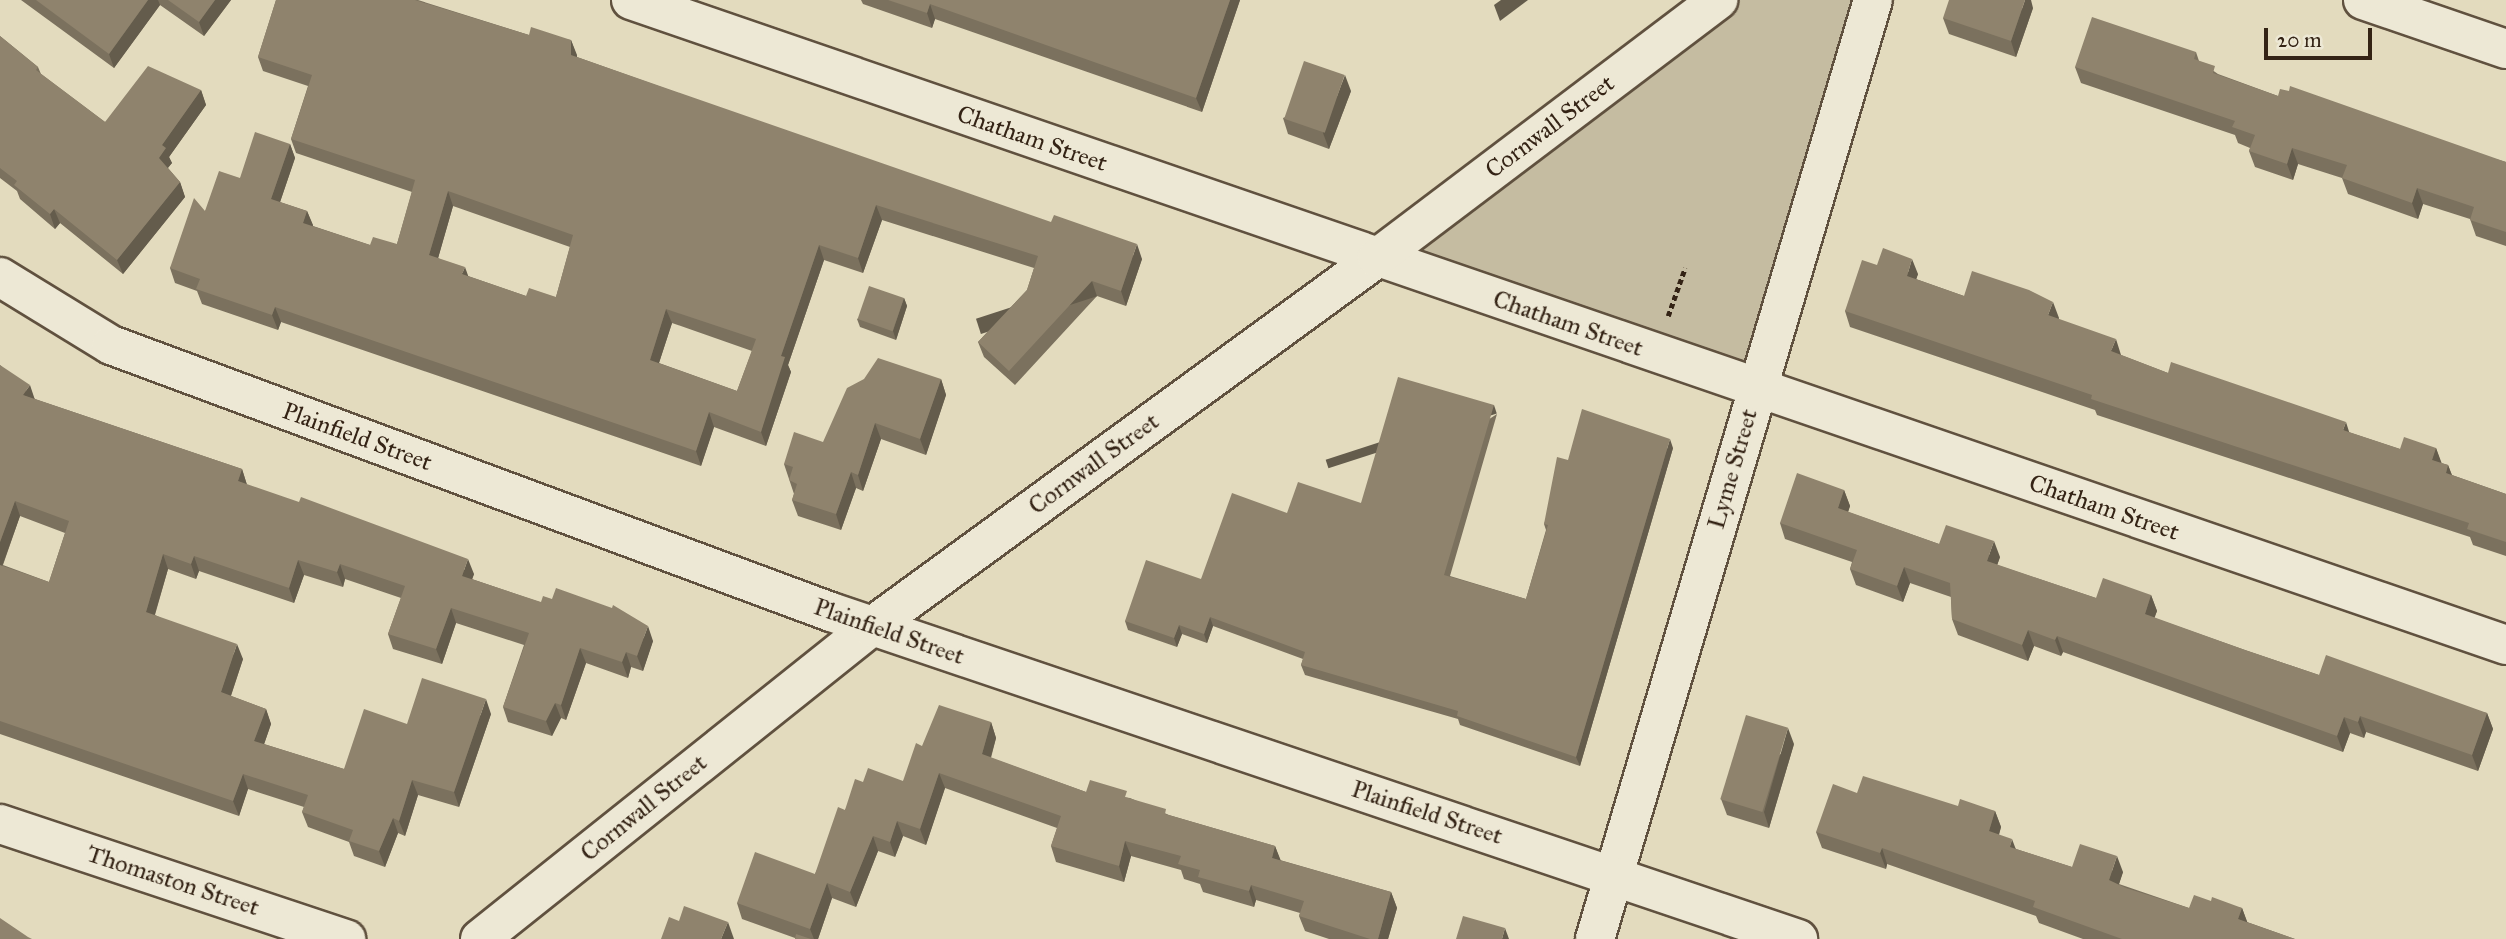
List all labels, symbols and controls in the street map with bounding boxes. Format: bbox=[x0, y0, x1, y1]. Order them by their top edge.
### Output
scale bar bbox=[2268, 14, 2376, 58]
text: 20 m bbox=[2277, 27, 2322, 53]
street label: Cornwall Street bbox=[1480, 69, 1620, 185]
street label: Chatham Street bbox=[953, 100, 1111, 178]
street label: Chatham Street bbox=[1489, 285, 1647, 363]
street label: Plainfield Street bbox=[278, 397, 436, 477]
street label: Lyme Street bbox=[1702, 406, 1764, 532]
street label: Cornwall Street bbox=[1023, 407, 1165, 521]
street label: Chatham Street bbox=[2025, 469, 2183, 547]
street label: Plainfield Street bbox=[810, 593, 968, 671]
street label: Cornwall Street bbox=[575, 748, 713, 868]
street label: Plainfield Street bbox=[1348, 775, 1506, 851]
street label: Thomaston Street bbox=[83, 840, 263, 922]

